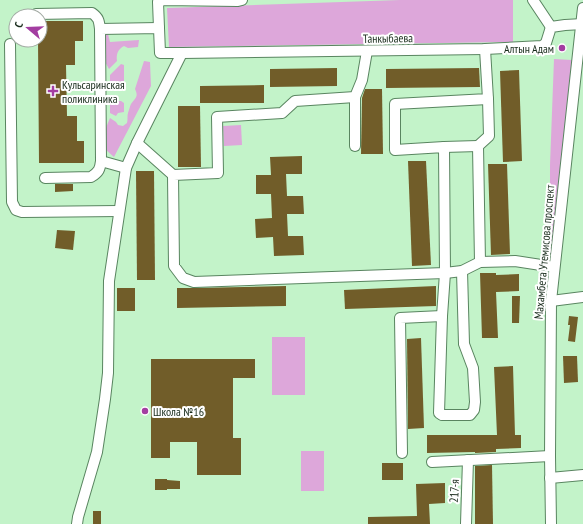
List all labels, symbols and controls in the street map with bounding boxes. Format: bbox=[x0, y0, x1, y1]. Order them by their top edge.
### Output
north arrow bbox=[8, 8, 48, 48]
text: С bbox=[11, 20, 26, 29]
street label: Танкыбаева bbox=[363, 30, 413, 46]
place label: Алтын Адам bbox=[504, 41, 554, 56]
marker: Алтын Адам bbox=[557, 43, 567, 53]
place label: Кульсаринская поликлиника bbox=[62, 77, 125, 106]
marker: Кульсаринская поликлиника bbox=[47, 85, 59, 97]
street label: Махамбета Утемисова проспект bbox=[531, 184, 557, 320]
place label: Школа №16 bbox=[153, 404, 204, 419]
marker: Школа №16 bbox=[140, 406, 150, 416]
street label: 217-я bbox=[446, 478, 462, 503]

